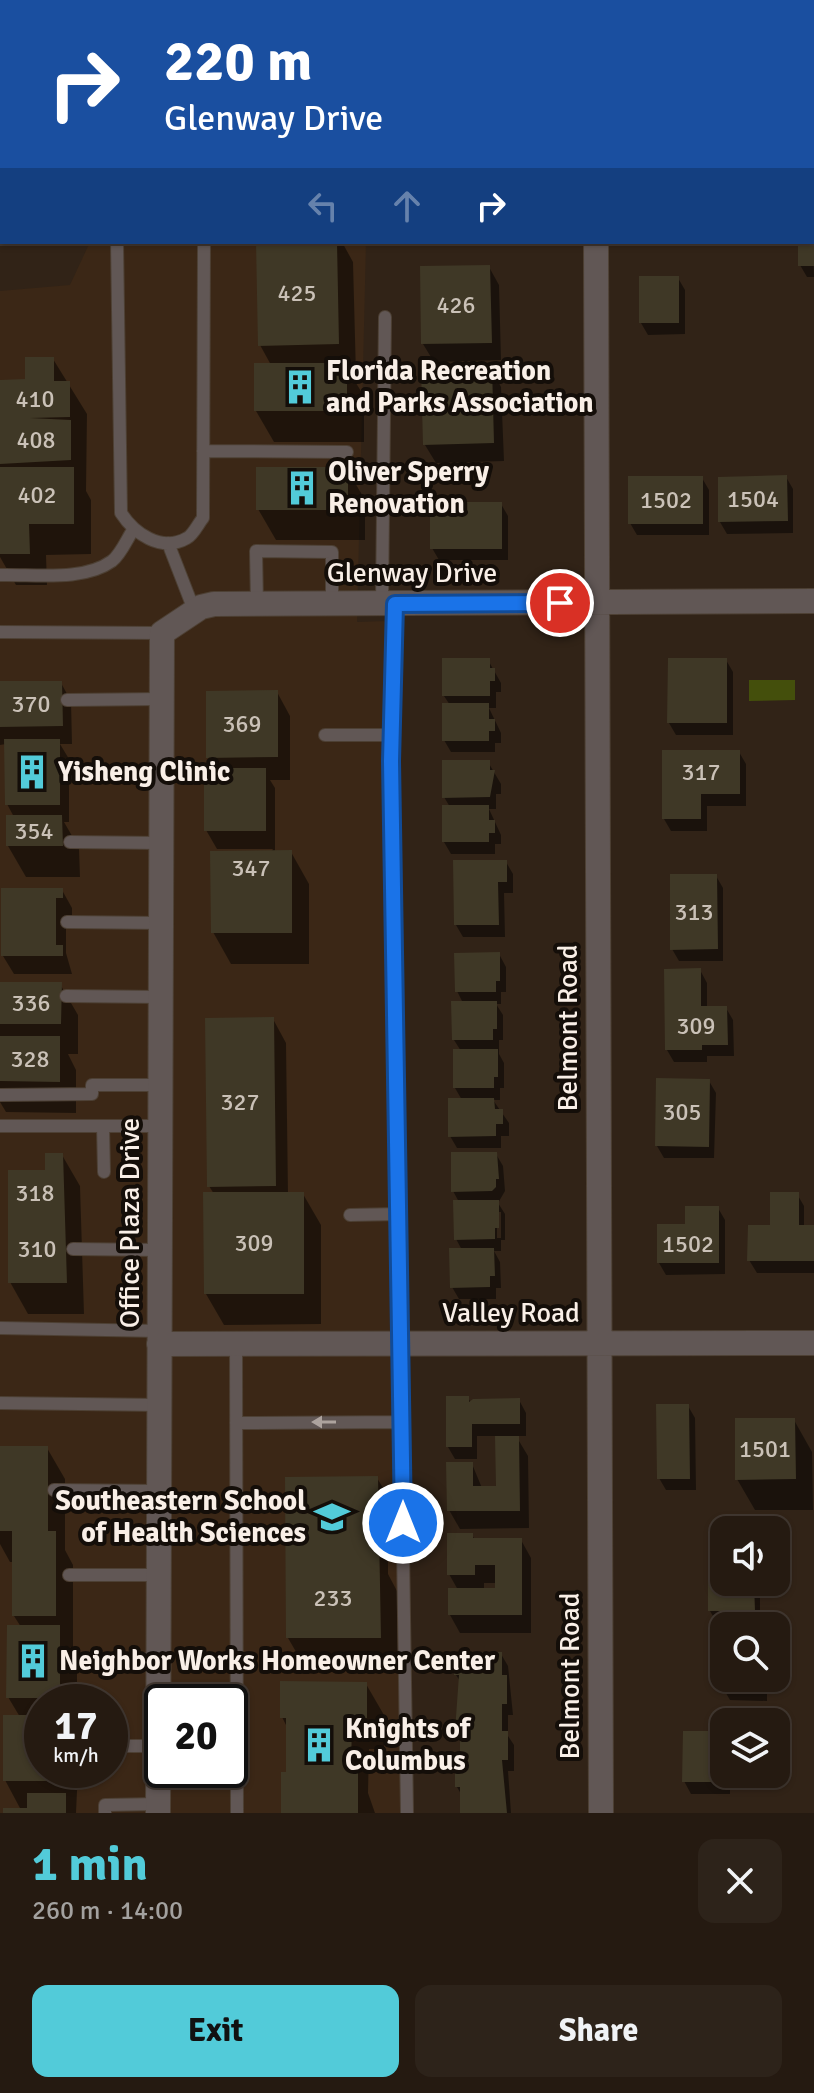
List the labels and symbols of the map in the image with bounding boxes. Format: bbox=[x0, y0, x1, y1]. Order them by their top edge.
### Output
house number: 425 bbox=[278, 278, 316, 308]
house number: 426 bbox=[437, 290, 475, 320]
place label: Florida Recreation and Parks Association bbox=[326, 354, 594, 420]
building icon: Florida Recreation and Parks Association bbox=[281, 368, 319, 406]
house number: 410 bbox=[16, 384, 54, 414]
house number: 408 bbox=[17, 425, 55, 455]
place label: Oliver Sperry Renovation bbox=[328, 455, 489, 521]
building icon: Oliver Sperry Renovation bbox=[283, 469, 321, 507]
house number: 402 bbox=[18, 480, 56, 510]
house number: 1504 bbox=[727, 484, 779, 514]
house number: 1502 bbox=[640, 485, 692, 515]
street label: Glenway Drive bbox=[327, 556, 497, 590]
pin bbox=[526, 569, 594, 637]
house number: 370 bbox=[12, 689, 50, 719]
house number: 369 bbox=[223, 709, 261, 739]
building icon: Yisheng Clinic bbox=[13, 753, 51, 791]
place label: Yisheng Clinic bbox=[57, 755, 230, 789]
house number: 317 bbox=[682, 757, 720, 787]
house number: 354 bbox=[15, 816, 53, 846]
house number: 347 bbox=[232, 853, 270, 883]
house number: 313 bbox=[675, 897, 713, 927]
street label: Belmont Road bbox=[551, 944, 585, 1112]
house number: 336 bbox=[12, 988, 50, 1018]
house number: 309 bbox=[677, 1011, 715, 1041]
house number: 328 bbox=[11, 1044, 49, 1074]
house number: 327 bbox=[221, 1087, 259, 1117]
house number: 305 bbox=[663, 1097, 701, 1127]
street label: Office Plaza Drive bbox=[113, 1118, 147, 1328]
house number: 318 bbox=[16, 1178, 54, 1208]
house number: 309 bbox=[235, 1228, 273, 1258]
house number: 1502 bbox=[662, 1229, 714, 1259]
house number: 310 bbox=[18, 1234, 56, 1264]
street label: Valley Road bbox=[442, 1296, 580, 1330]
one-way arrow bbox=[311, 1416, 336, 1428]
house number: 1501 bbox=[739, 1434, 791, 1464]
position arrow bbox=[361, 1481, 445, 1565]
place label: Southeastern School of Health Sciences bbox=[55, 1484, 306, 1550]
school or university icon: Southeastern School of Health Sciences bbox=[313, 1498, 351, 1536]
house number: 233 bbox=[314, 1583, 352, 1613]
street label: Belmont Road bbox=[553, 1592, 587, 1760]
building icon: Neighbor Works Homeowner Center bbox=[14, 1642, 52, 1680]
place label: Neighbor Works Homeowner Center bbox=[59, 1644, 496, 1678]
speed limit sign: 20 bbox=[144, 1684, 248, 1788]
place label: Knights of Columbus bbox=[345, 1712, 472, 1778]
building icon: Knights of Columbus bbox=[300, 1726, 338, 1764]

